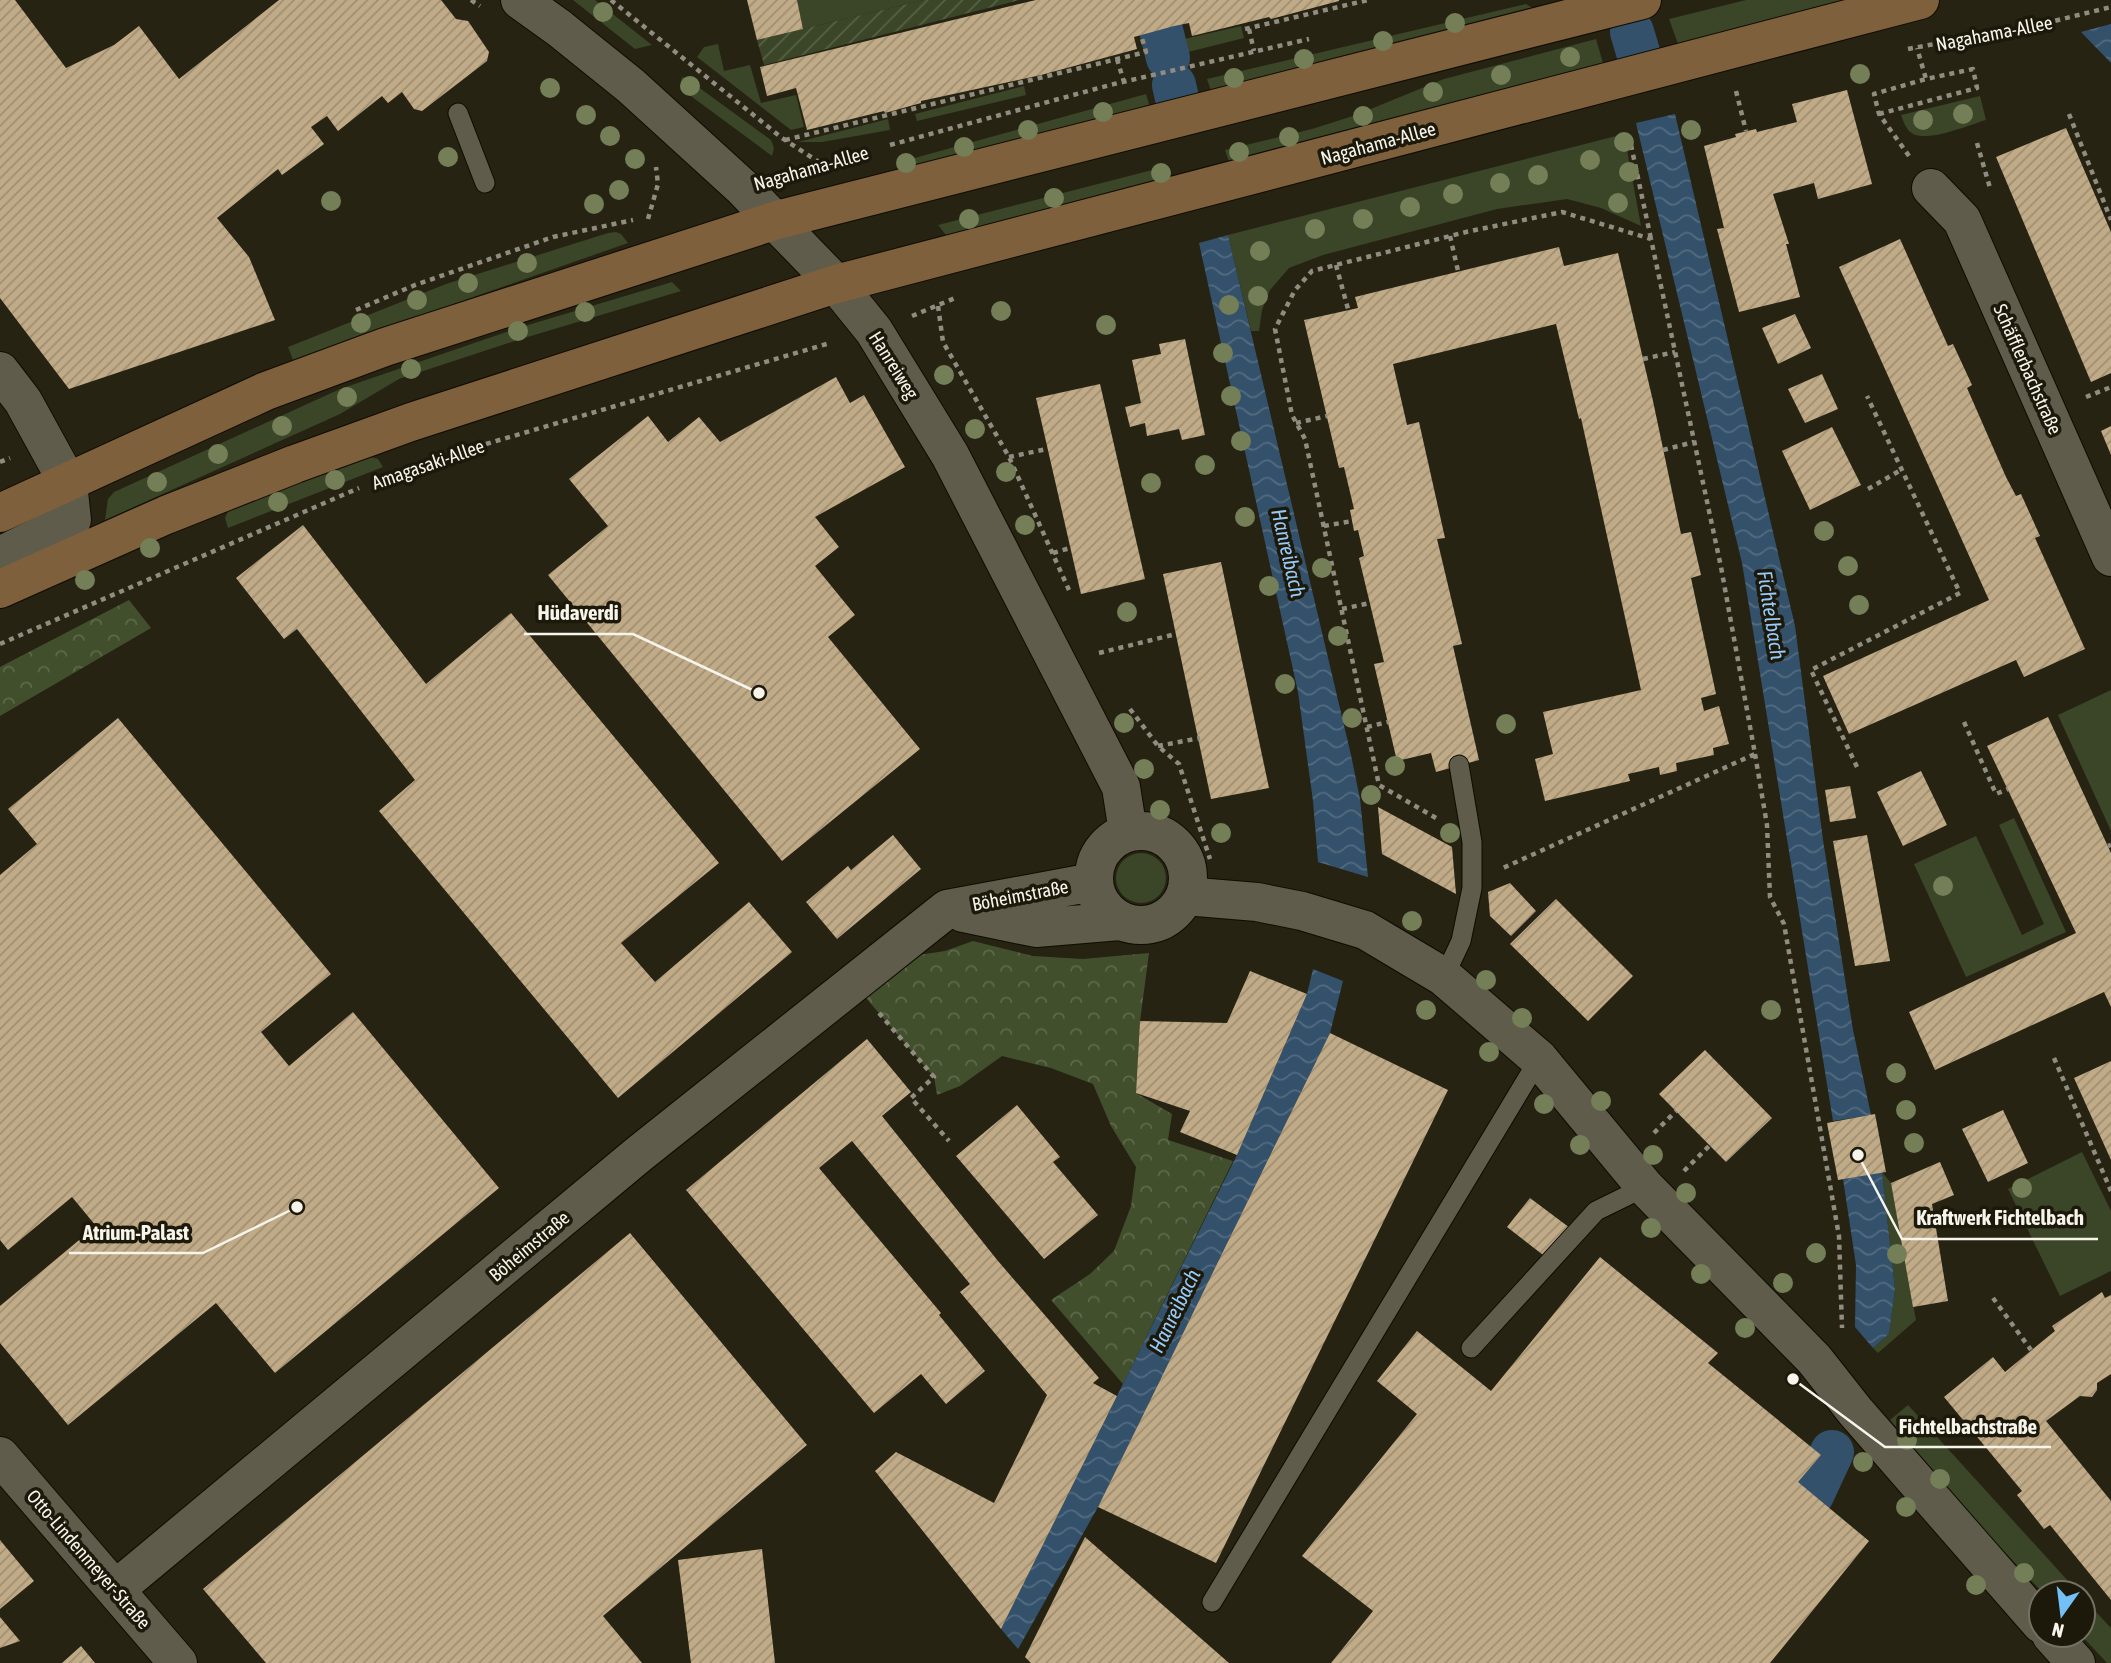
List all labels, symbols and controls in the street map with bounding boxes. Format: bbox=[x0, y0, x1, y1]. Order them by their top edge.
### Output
street label: Nagahama-Allee bbox=[1934, 11, 2054, 55]
street label: Nagahama-Allee bbox=[1318, 117, 1438, 169]
street label: Nagahama-Allee bbox=[751, 141, 871, 195]
street label: Schäfflerbachstraße bbox=[1989, 300, 2067, 438]
street label: Hanreiweg bbox=[865, 327, 924, 404]
street label: Amagasaki-Allee bbox=[369, 435, 487, 493]
water label: Hanreibach bbox=[1267, 506, 1311, 599]
water label: Fichtelbach bbox=[1753, 569, 1791, 661]
callout: Hüdaverdi bbox=[524, 592, 633, 634]
text: Hüdaverdi bbox=[537, 600, 619, 624]
street label: Böheimstraße bbox=[970, 875, 1070, 915]
callout: Kraftwerk Fichtelbach bbox=[1902, 1197, 2098, 1239]
text: Kraftwerk Fichtelbach bbox=[1916, 1205, 2084, 1229]
street label: Böheimstraße bbox=[485, 1206, 573, 1286]
callout: Atrium-Palast bbox=[69, 1211, 203, 1253]
text: Atrium-Palast bbox=[82, 1220, 189, 1244]
water label: Hanreibach bbox=[1144, 1265, 1205, 1356]
callout: Fichtelbachstraße bbox=[1885, 1405, 2051, 1447]
text: Fichtelbachstraße bbox=[1899, 1414, 2037, 1438]
street label: Otto-Lindenmeyer-Straße bbox=[23, 1485, 155, 1633]
north arrow bbox=[2027, 1579, 2097, 1649]
text: N bbox=[2050, 1618, 2066, 1643]

